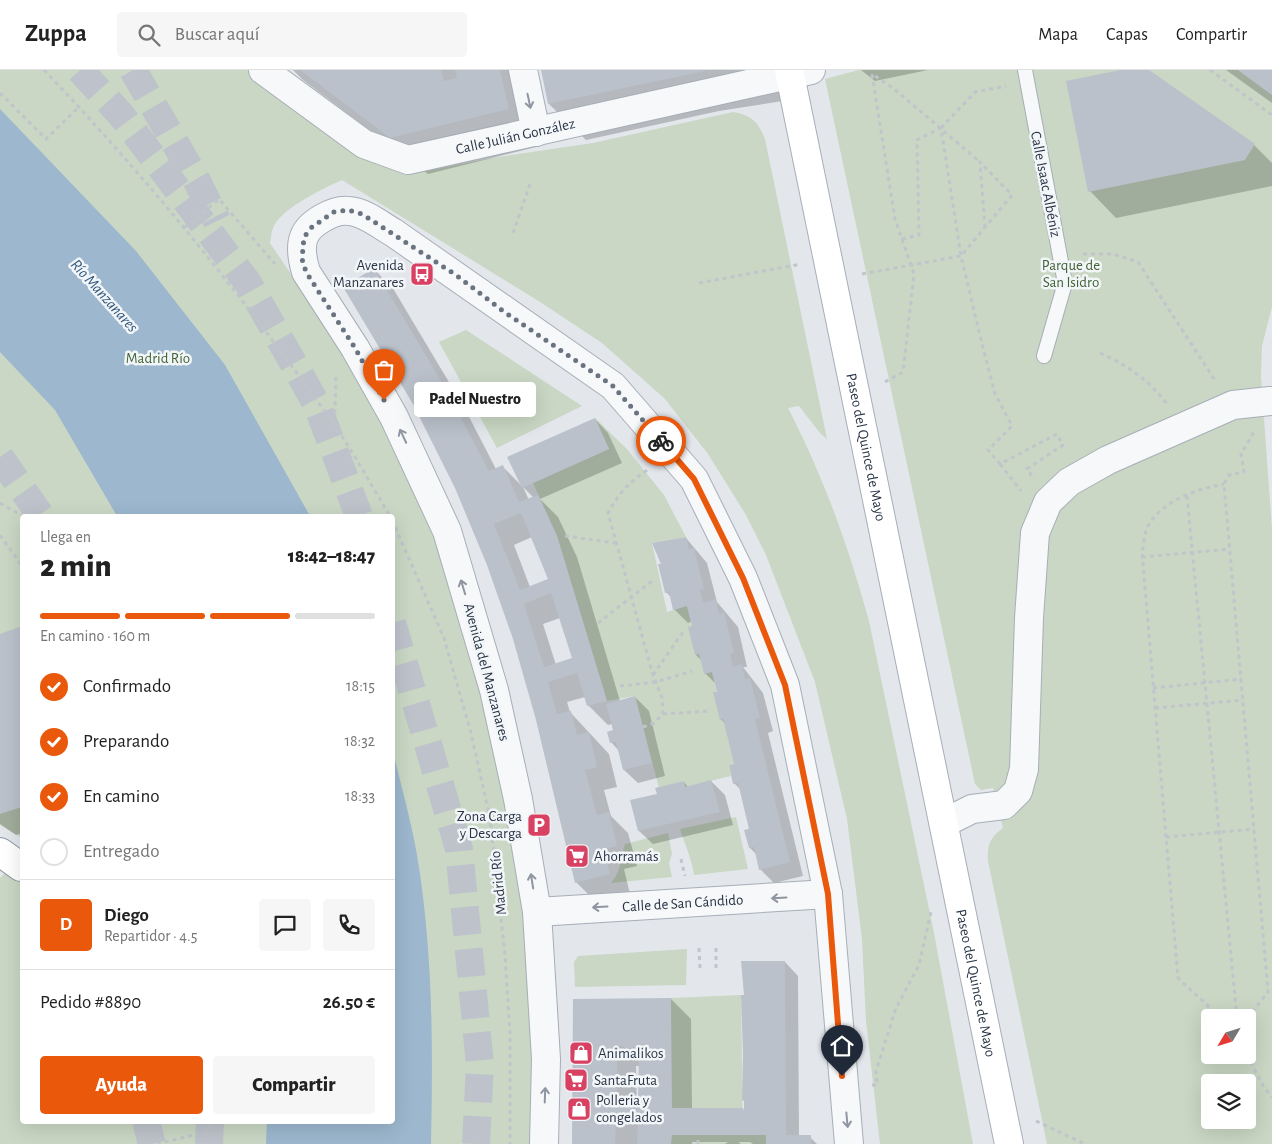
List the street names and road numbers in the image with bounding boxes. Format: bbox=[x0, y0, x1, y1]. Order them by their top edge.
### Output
street label: Calle Julián González bbox=[454, 116, 576, 157]
street label: Calle Isaac Albéniz bbox=[1028, 130, 1063, 238]
street label: Paseo del Quince de Mayo bbox=[843, 372, 888, 523]
street label: Avenida del Manzanares bbox=[461, 602, 512, 743]
street label: Madrid Río bbox=[488, 850, 509, 916]
street label: Calle de San Cándido bbox=[622, 892, 744, 915]
street label: Paseo del Quince de Mayo bbox=[953, 908, 998, 1058]

